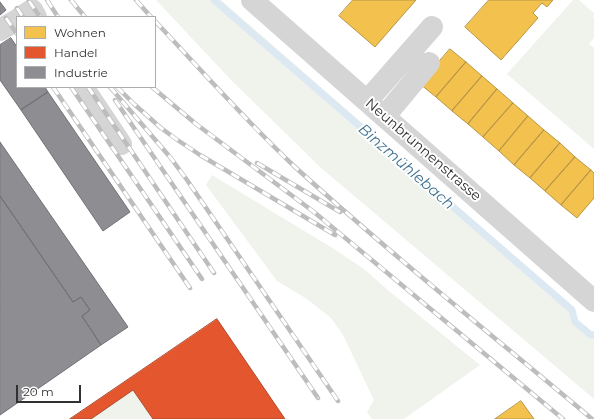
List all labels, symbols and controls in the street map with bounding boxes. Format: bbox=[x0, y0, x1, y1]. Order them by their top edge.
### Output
legend bbox=[16, 16, 156, 88]
text: Wohnen bbox=[54, 25, 106, 40]
text: Handel bbox=[54, 45, 98, 60]
text: Industrie bbox=[54, 65, 108, 80]
street label: Neunbrunnenstrasse bbox=[362, 95, 484, 205]
water label: Binzmühlebach bbox=[354, 120, 458, 214]
scale bar bbox=[18, 377, 83, 403]
text: 20 m bbox=[23, 384, 54, 399]

